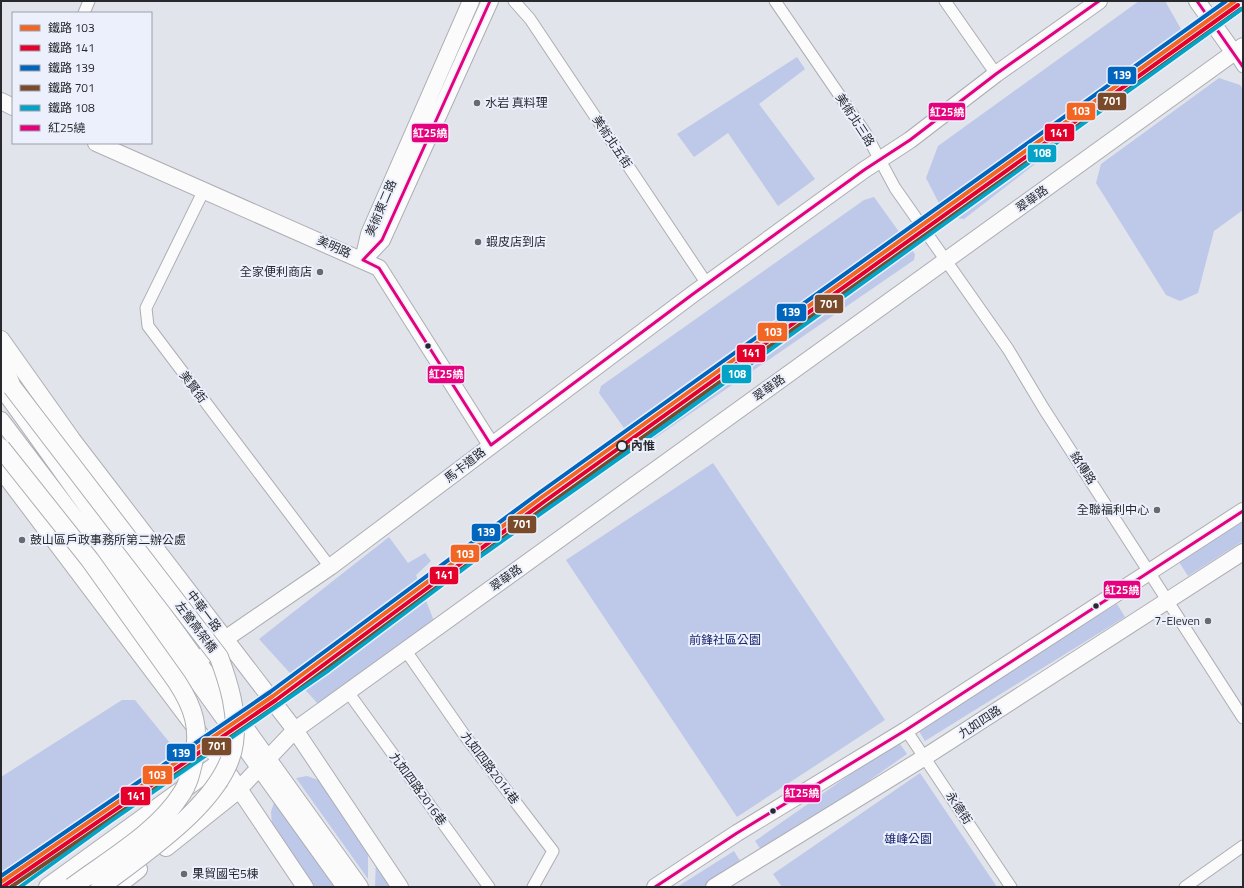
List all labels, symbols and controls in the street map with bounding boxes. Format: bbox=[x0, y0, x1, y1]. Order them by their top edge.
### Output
legend bbox=[12, 12, 152, 144]
text: 鐵路 103 bbox=[48, 18, 95, 37]
text: 鐵路 141 bbox=[48, 38, 95, 57]
text: 鐵路 139 bbox=[48, 58, 95, 77]
line badge: 139 bbox=[1107, 66, 1137, 85]
text: 139 bbox=[1113, 67, 1131, 83]
text: 鐵路 701 bbox=[48, 78, 95, 97]
street label: 美術北三路 bbox=[831, 89, 880, 150]
line badge: 701 bbox=[1097, 92, 1127, 111]
place label: 水岩 真料理 bbox=[485, 93, 548, 112]
text: 701 bbox=[1103, 93, 1121, 109]
text: 鐵路 108 bbox=[48, 98, 95, 117]
marker: 水岩 真料理 bbox=[472, 98, 482, 108]
line badge: 紅25繞 bbox=[928, 102, 966, 121]
line badge: 103 bbox=[1066, 102, 1096, 121]
text: 103 bbox=[1072, 103, 1090, 119]
text: 紅25繞 bbox=[930, 104, 964, 120]
street label: 美術北五街 bbox=[588, 112, 637, 172]
text: 紅25繞 bbox=[48, 118, 85, 137]
line badge: 紅25繞 bbox=[411, 123, 449, 143]
line badge: 141 bbox=[1044, 123, 1075, 142]
text: 紅25繞 bbox=[413, 125, 447, 141]
text: 141 bbox=[1050, 125, 1068, 141]
line badge: 108 bbox=[1027, 144, 1057, 163]
text: 108 bbox=[1033, 145, 1051, 161]
street label: 美術東二路 bbox=[360, 176, 401, 239]
street label: 翠華路 bbox=[1012, 180, 1052, 217]
street label: 美明路 bbox=[314, 231, 355, 263]
place label: 蝦皮店到店 bbox=[486, 232, 546, 251]
marker: 蝦皮店到店 bbox=[473, 237, 483, 247]
place label: 全家便利商店 bbox=[240, 262, 312, 281]
marker: 全家便利商店 bbox=[315, 267, 325, 277]
line badge: 701 bbox=[814, 294, 844, 314]
text: 701 bbox=[820, 296, 838, 312]
line badge: 139 bbox=[776, 303, 807, 322]
text: 139 bbox=[782, 304, 800, 320]
line badge: 103 bbox=[757, 322, 788, 342]
text: 103 bbox=[764, 324, 782, 340]
unlabelled marker bbox=[423, 341, 433, 351]
line badge: 141 bbox=[736, 344, 766, 363]
text: 141 bbox=[742, 345, 760, 361]
line badge: 108 bbox=[721, 364, 752, 384]
line badge: 紅25繞 bbox=[427, 365, 465, 384]
text: 紅25繞 bbox=[429, 366, 463, 382]
text: 108 bbox=[728, 366, 746, 382]
street label: 美賢街 bbox=[175, 367, 212, 407]
street label: 翠華路 bbox=[749, 369, 789, 406]
place label: 內惟 bbox=[631, 436, 655, 455]
marker: 內惟 bbox=[616, 440, 628, 452]
street label: 馬卡道路 bbox=[440, 442, 489, 487]
street label: 銘傳路 bbox=[1066, 447, 1101, 488]
place label: 全聯福利中心 bbox=[1077, 500, 1149, 519]
marker: 全聯福利中心 bbox=[1152, 505, 1162, 515]
line badge: 701 bbox=[507, 515, 537, 534]
text: 701 bbox=[513, 516, 531, 532]
line badge: 139 bbox=[471, 523, 501, 542]
text: 139 bbox=[477, 524, 495, 540]
place label: 鼓山區戶政事務所第二辦公處 bbox=[30, 530, 186, 549]
marker: 鼓山區戶政事務所第二辦公處 bbox=[17, 535, 27, 545]
line badge: 103 bbox=[450, 544, 480, 563]
text: 103 bbox=[456, 546, 474, 562]
street label: 翠華路 bbox=[486, 559, 526, 596]
line badge: 141 bbox=[429, 566, 459, 585]
text: 141 bbox=[435, 567, 453, 583]
line badge: 紅25繞 bbox=[1103, 580, 1141, 599]
text: 紅25繞 bbox=[1105, 582, 1139, 598]
street label: 中華一路 bbox=[182, 586, 226, 636]
street label: 左營高架橋 bbox=[171, 597, 222, 656]
unlabelled marker bbox=[1091, 601, 1101, 611]
place label: 7-Eleven bbox=[1154, 611, 1200, 630]
marker: 7-Eleven bbox=[1203, 616, 1213, 626]
park label: 前鋒社區公園 bbox=[689, 630, 761, 649]
street label: 九如四路 bbox=[954, 701, 1005, 743]
street label: 九如四路2014巷 bbox=[457, 727, 524, 808]
line badge: 701 bbox=[201, 737, 232, 756]
text: 701 bbox=[208, 738, 226, 754]
line badge: 139 bbox=[166, 743, 196, 762]
text: 139 bbox=[172, 745, 190, 761]
street label: 九如四路2016巷 bbox=[385, 748, 452, 829]
line badge: 103 bbox=[142, 765, 173, 785]
text: 103 bbox=[148, 767, 166, 783]
line badge: 紅25繞 bbox=[783, 784, 821, 803]
text: 紅25繞 bbox=[785, 785, 819, 801]
line badge: 141 bbox=[120, 786, 151, 806]
street label: 永德街 bbox=[941, 787, 977, 828]
text: 141 bbox=[127, 788, 145, 804]
unlabelled marker bbox=[768, 806, 778, 816]
park label: 雄峰公園 bbox=[884, 829, 932, 848]
place label: 果貿國宅5棟 bbox=[192, 864, 259, 883]
marker: 果貿國宅5棟 bbox=[179, 869, 189, 879]

